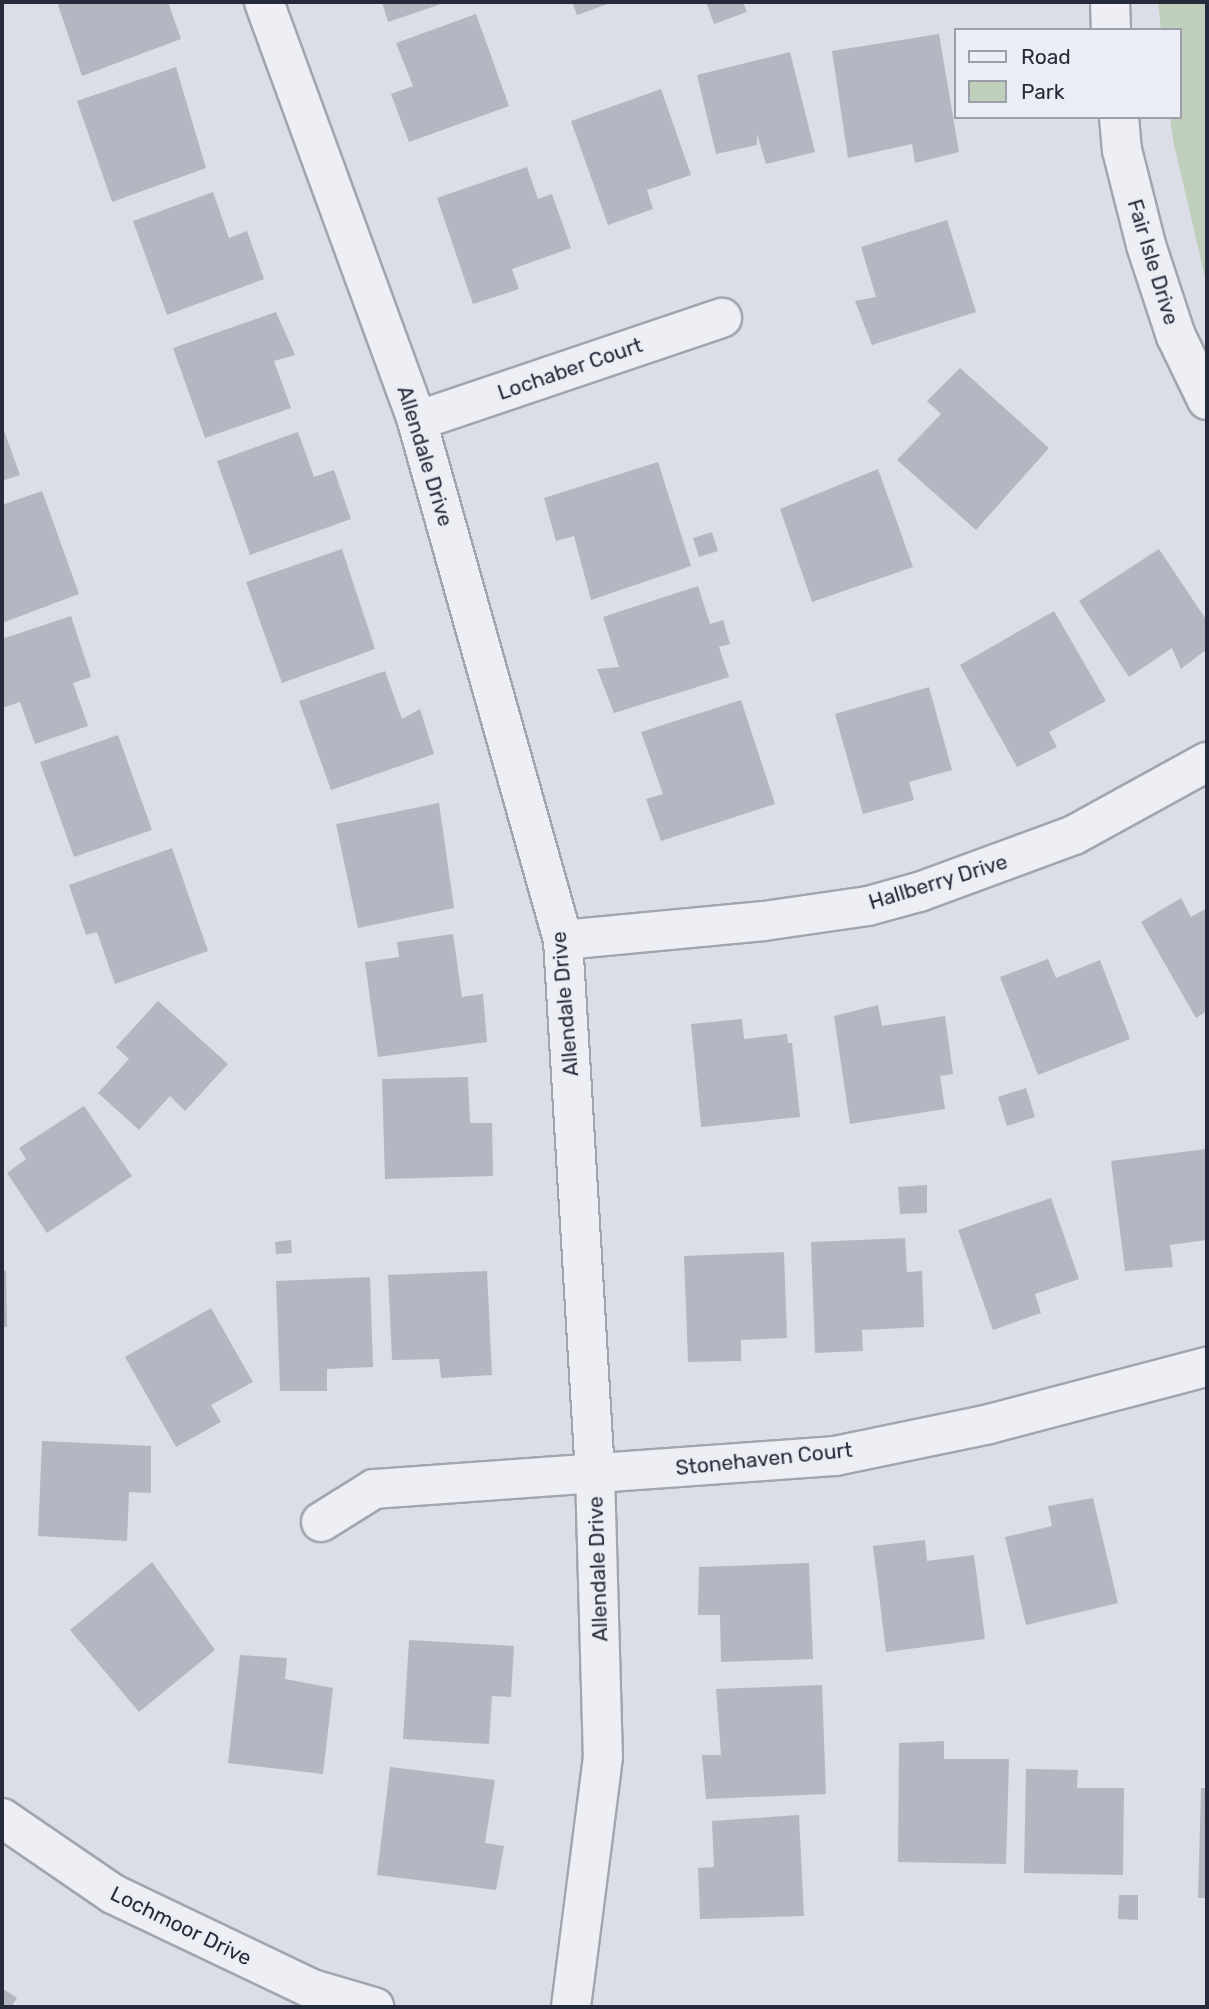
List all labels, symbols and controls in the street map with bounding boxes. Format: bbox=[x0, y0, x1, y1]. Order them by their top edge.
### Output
legend bbox=[954, 28, 1181, 119]
text: Road bbox=[1021, 44, 1071, 69]
text: Park bbox=[1021, 79, 1065, 104]
street label: Fair Isle Drive bbox=[1122, 196, 1184, 328]
street label: Lochaber Court bbox=[494, 332, 646, 406]
street label: Allendale Drive bbox=[392, 383, 458, 529]
street label: Hallberry Drive bbox=[865, 849, 1011, 915]
street label: Allendale Drive bbox=[546, 930, 584, 1078]
street label: Stonehaven Court bbox=[674, 1437, 854, 1481]
street label: Allendale Drive bbox=[583, 1496, 613, 1642]
street label: Lochmoor Drive bbox=[106, 1881, 256, 1971]

